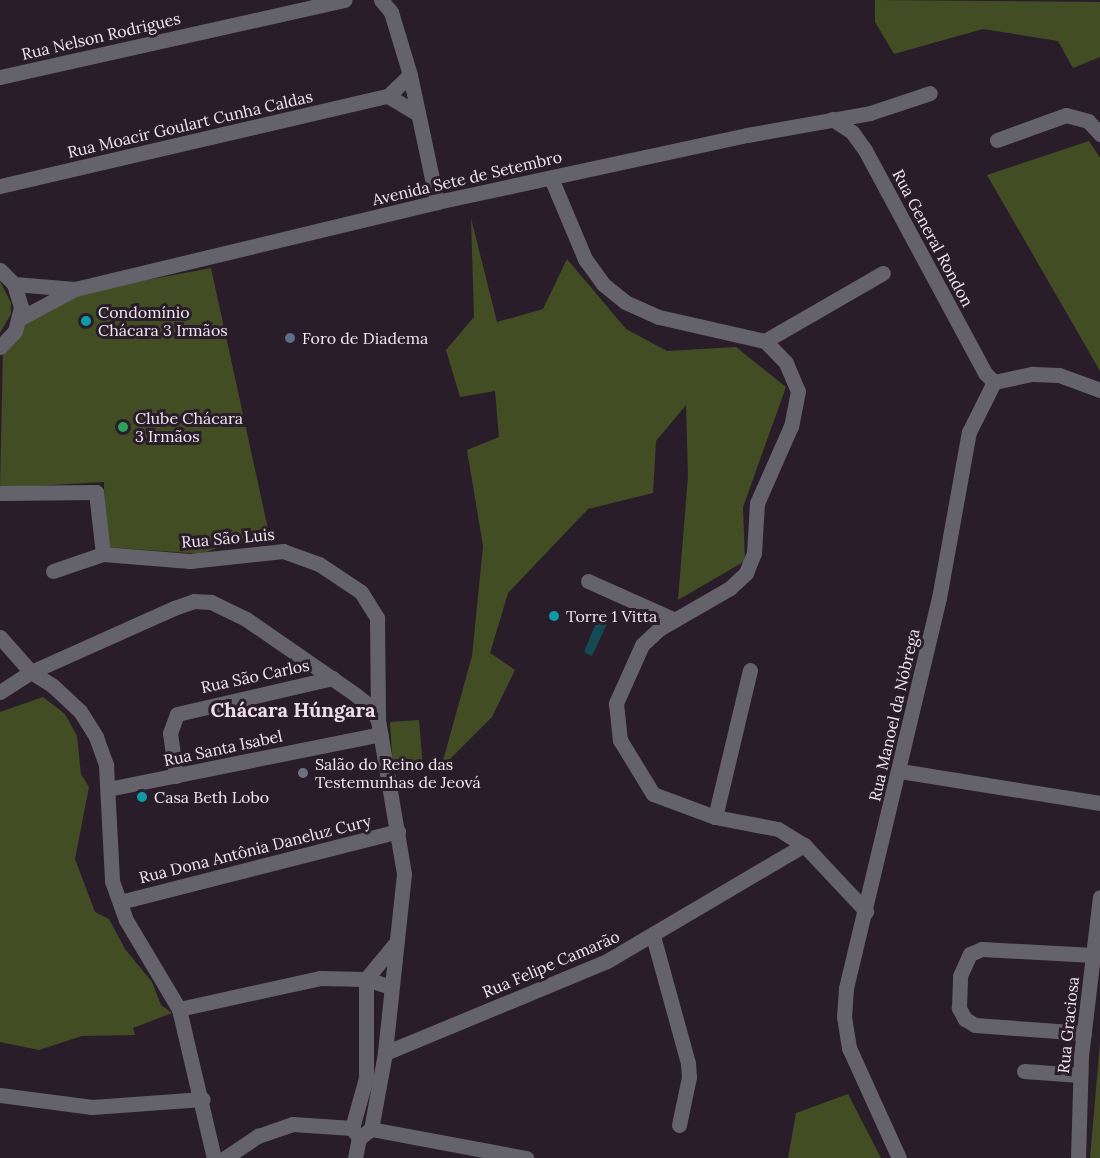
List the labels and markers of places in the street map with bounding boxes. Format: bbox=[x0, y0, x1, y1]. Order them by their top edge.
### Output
place label: Condomínio Chácara 3 Irmãos bbox=[98, 302, 228, 340]
marker: Condomínio Chácara 3 Irmãos bbox=[79, 314, 93, 328]
place label: Foro de Diadema bbox=[302, 328, 428, 348]
marker: Foro de Diadema bbox=[283, 331, 297, 345]
place label: Clube Chácara 3 Irmãos bbox=[135, 408, 243, 446]
marker: Clube Chácara 3 Irmãos bbox=[116, 420, 130, 434]
place label: Torre 1 Vitta bbox=[566, 606, 657, 626]
marker: Torre 1 Vitta bbox=[547, 609, 561, 623]
place label: Salão do Reino das Testemunhas de Jeová bbox=[315, 754, 481, 792]
marker: Salão do Reino das Testemunhas de Jeová bbox=[296, 766, 310, 780]
place label: Casa Beth Lobo bbox=[154, 787, 269, 807]
marker: Casa Beth Lobo bbox=[135, 790, 149, 804]

